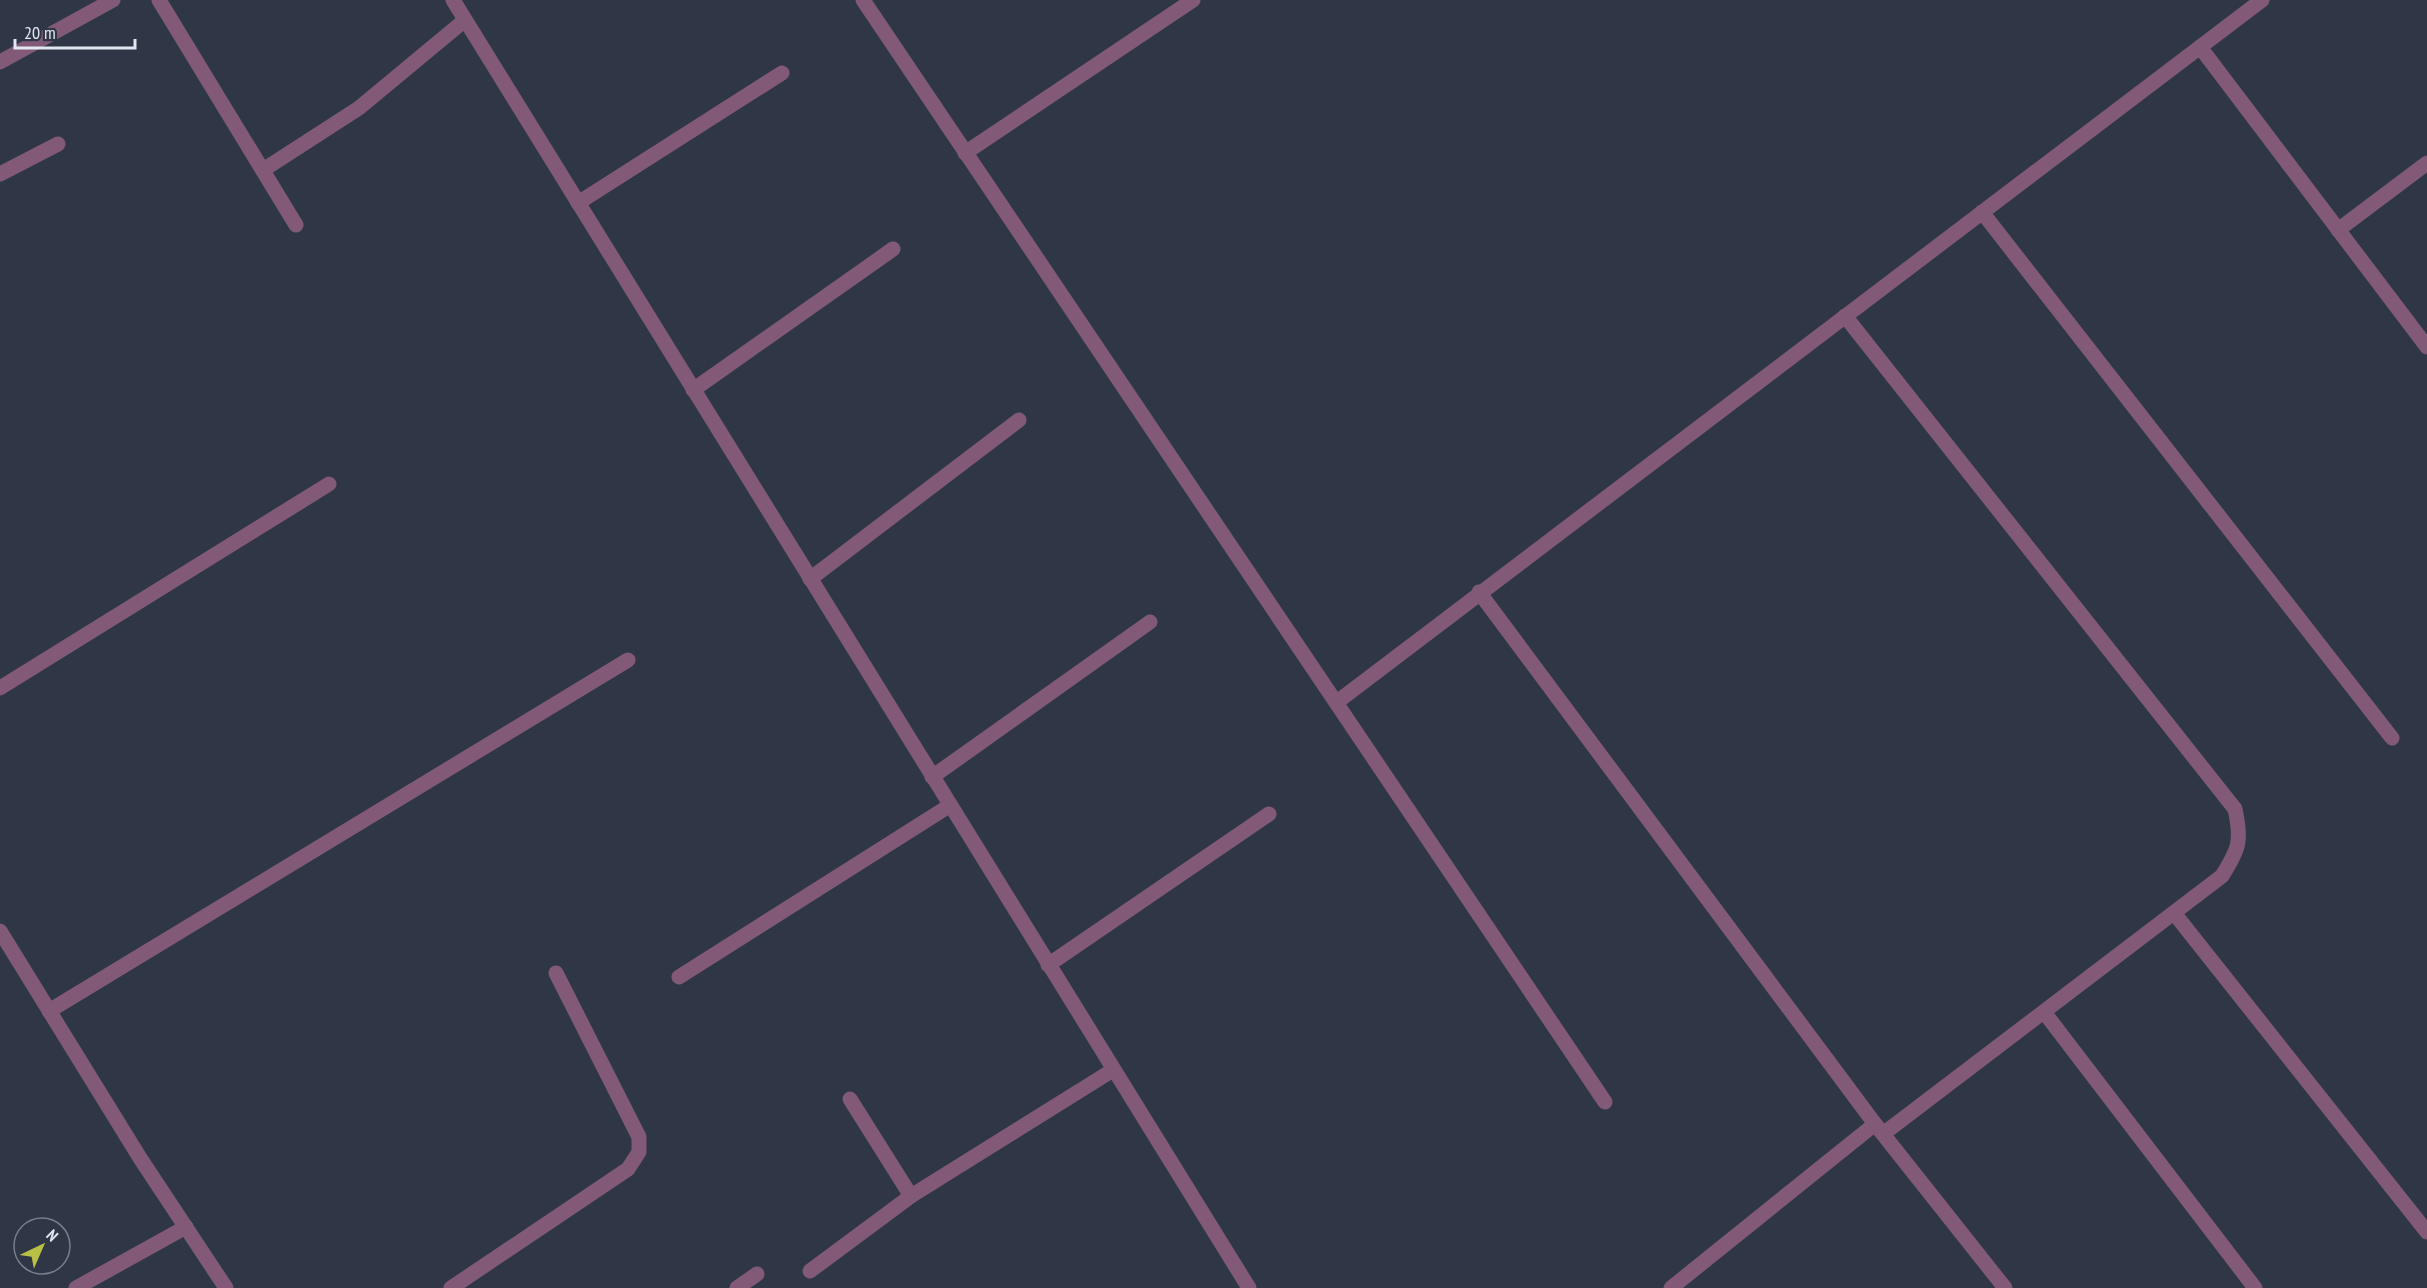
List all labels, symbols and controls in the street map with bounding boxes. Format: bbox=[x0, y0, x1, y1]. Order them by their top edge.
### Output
scale bar bbox=[15, 12, 135, 50]
text: 20 m bbox=[24, 21, 56, 44]
north arrow bbox=[12, 1216, 72, 1276]
text: N bbox=[42, 1225, 62, 1245]

